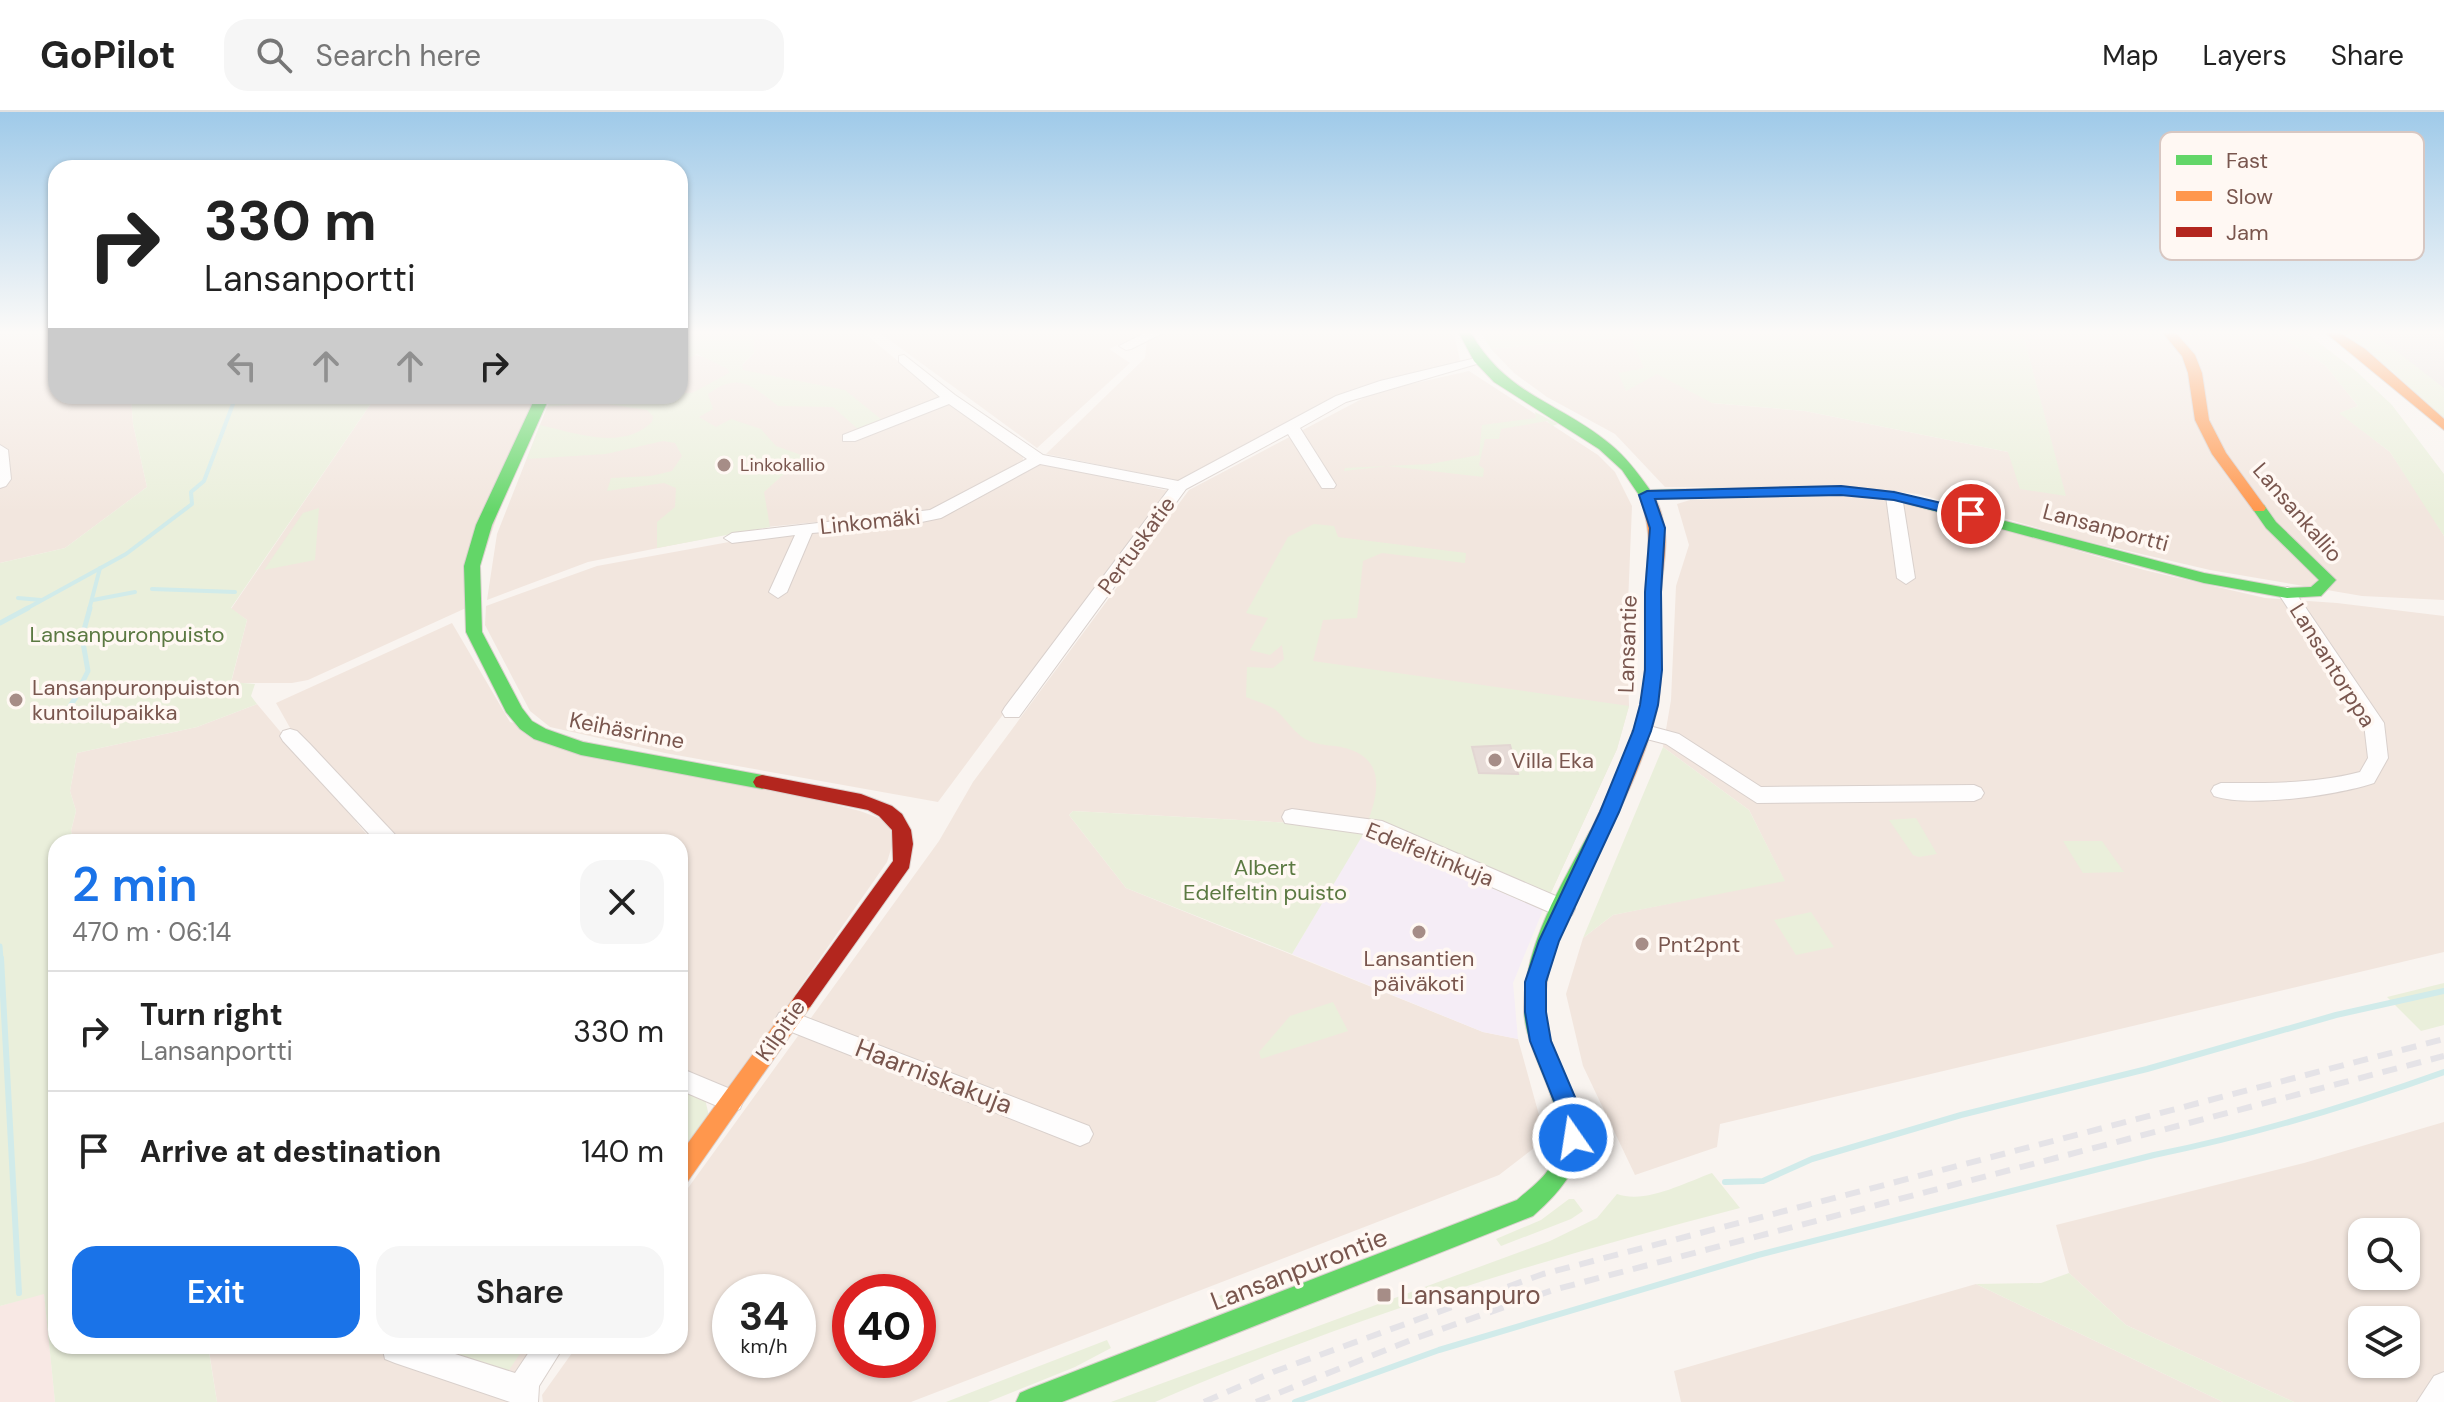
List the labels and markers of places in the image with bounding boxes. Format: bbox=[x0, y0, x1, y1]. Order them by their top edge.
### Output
place label: Linkokallio bbox=[740, 453, 825, 477]
marker: Linkokallio bbox=[715, 456, 733, 474]
pin bbox=[1937, 480, 2005, 548]
place label: Lansanpuronpuiston kuntoilupaikka bbox=[32, 673, 240, 727]
marker: Lansanpuronpuiston kuntoilupaikka bbox=[7, 691, 25, 709]
place label: Villa Eka bbox=[1511, 746, 1594, 775]
marker: Villa Eka bbox=[1486, 751, 1504, 769]
marker: Lansantien päiväkoti bbox=[1410, 923, 1428, 941]
place label: Pnt2pnt bbox=[1658, 930, 1740, 959]
marker: Pnt2pnt bbox=[1633, 935, 1651, 953]
place label: Lansantien päiväkoti bbox=[1364, 944, 1474, 998]
place label: Lansanpuro bbox=[1400, 1278, 1541, 1312]
marker: Lansanpuro bbox=[1375, 1286, 1393, 1304]

